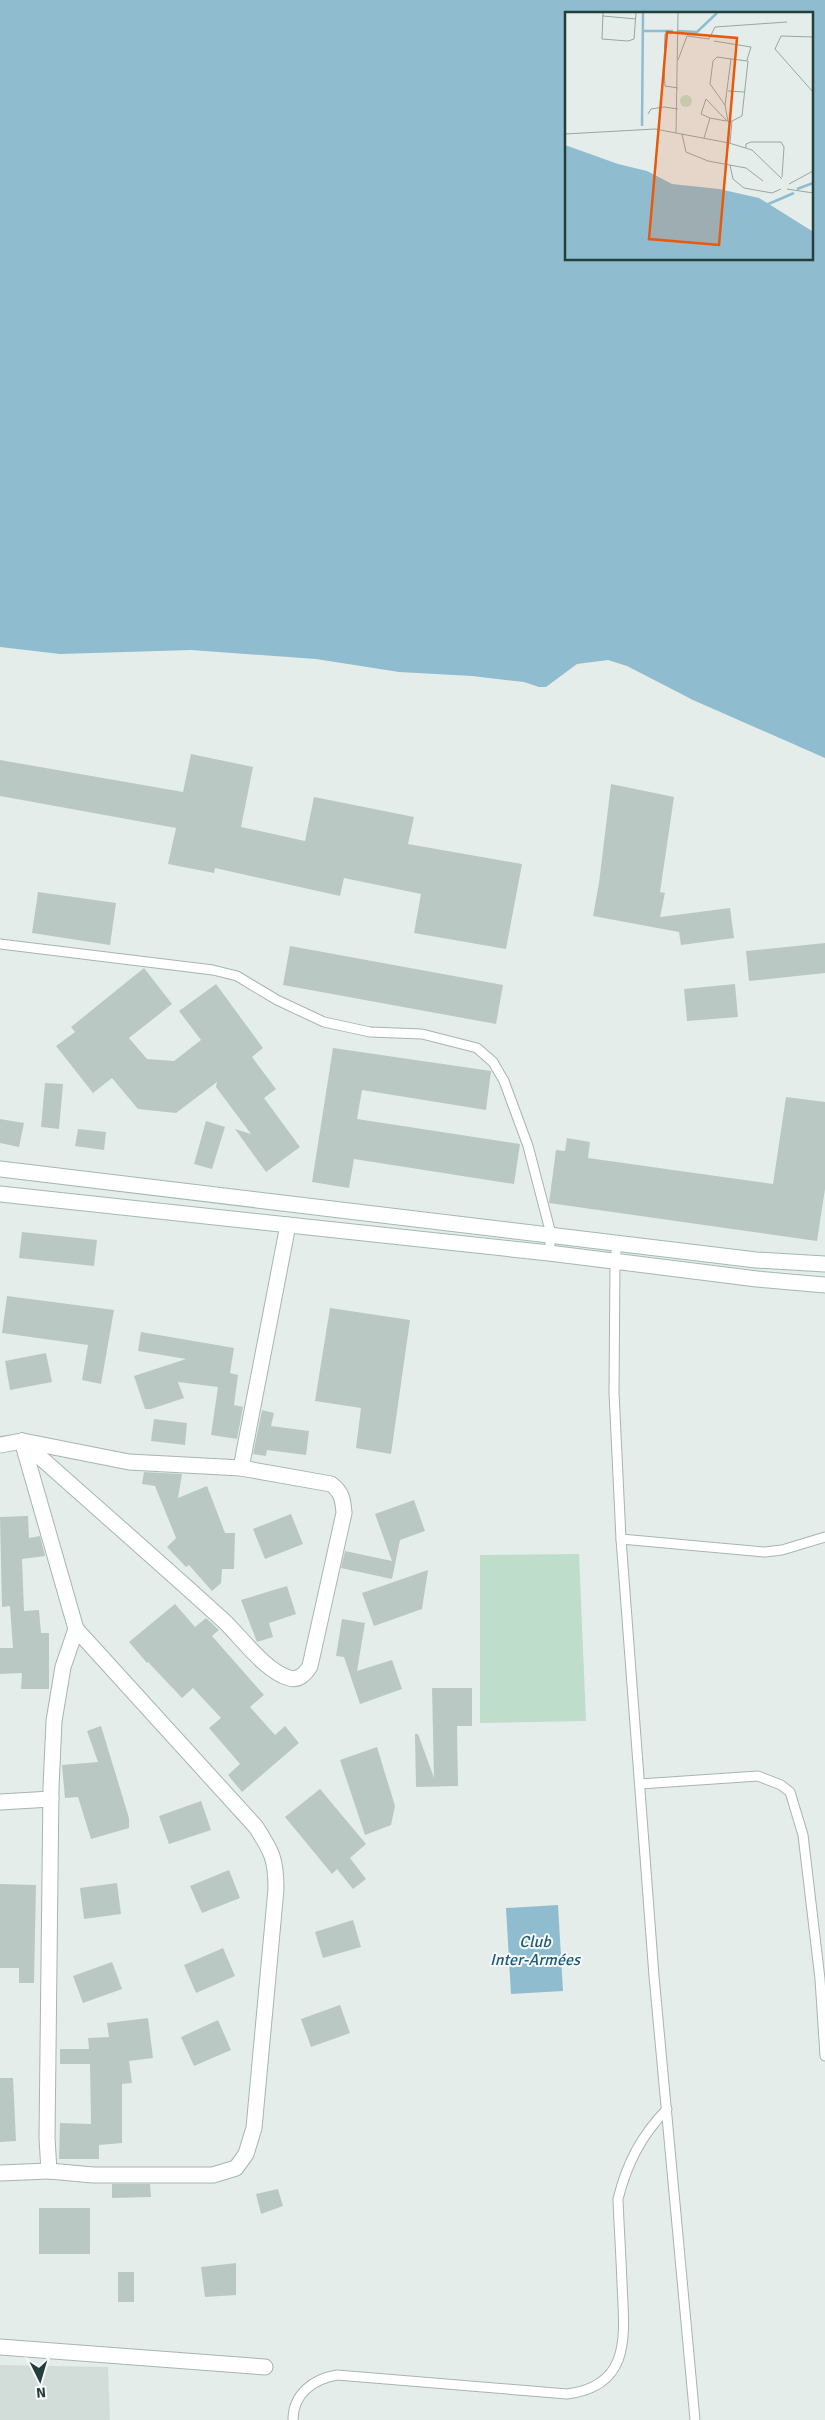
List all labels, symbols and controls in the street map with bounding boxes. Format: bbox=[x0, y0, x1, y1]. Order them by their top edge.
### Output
inset map bbox=[565, 12, 812, 260]
water label: Club Inter-Armées bbox=[490, 1932, 582, 1970]
north arrow bbox=[15, 2355, 65, 2405]
text: N bbox=[35, 2384, 47, 2401]

